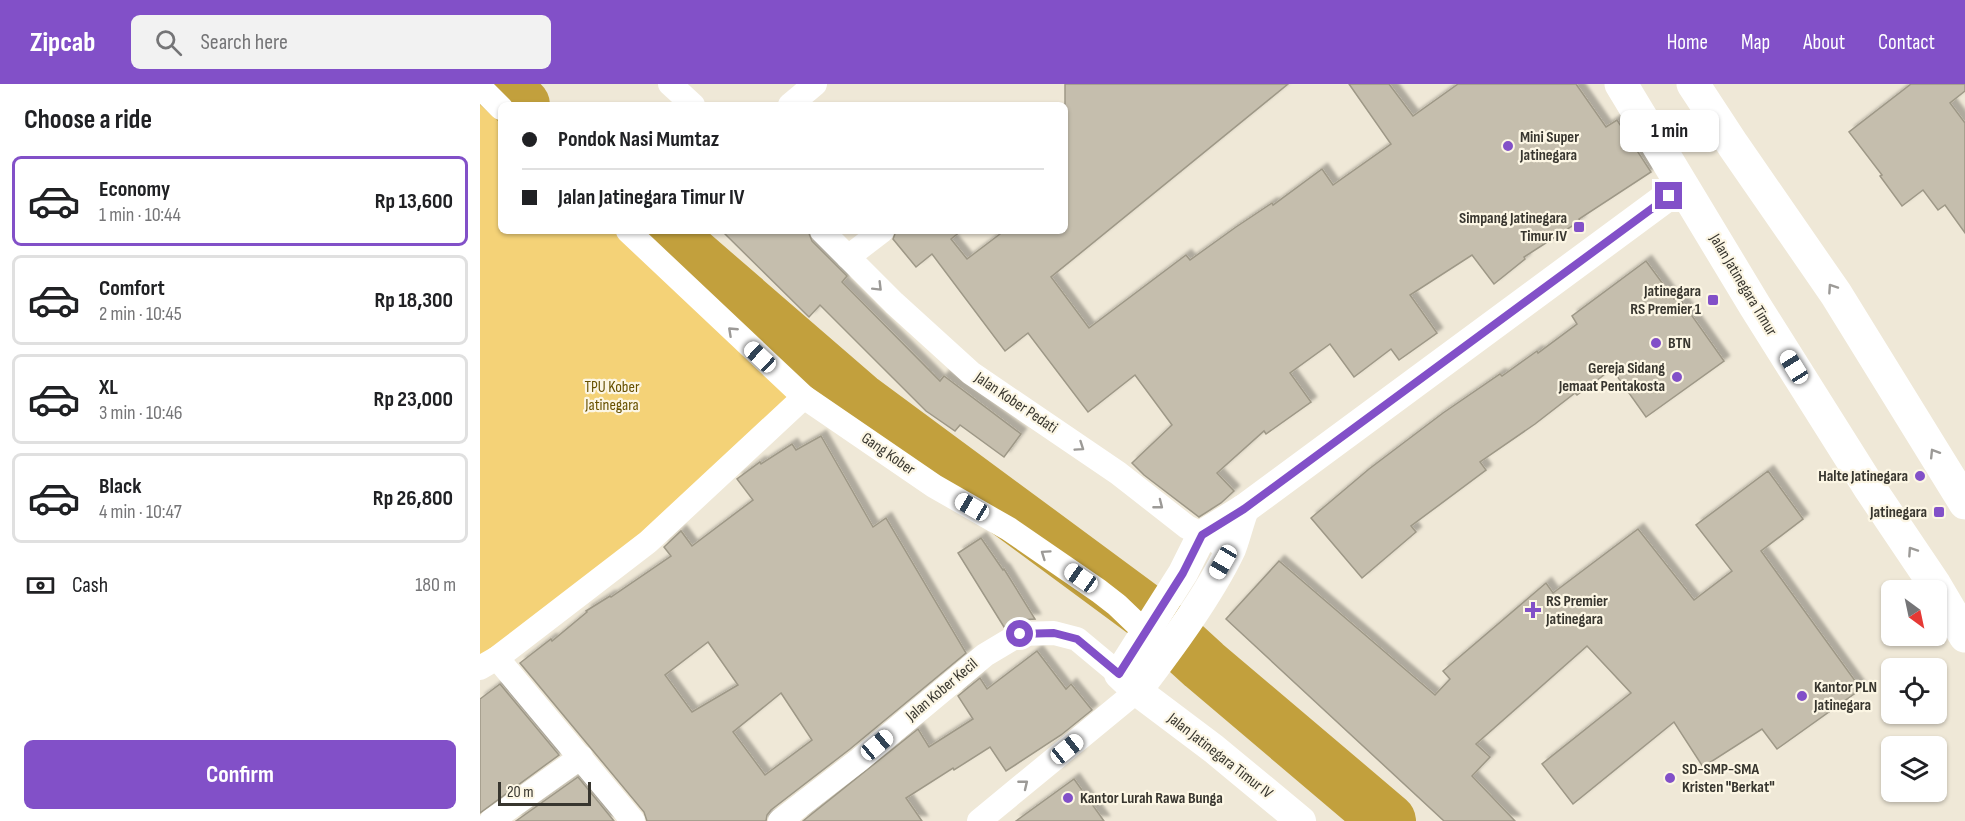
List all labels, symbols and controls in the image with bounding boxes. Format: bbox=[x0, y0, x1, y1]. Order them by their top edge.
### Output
search box bbox=[131, 15, 551, 69]
text: Zipcab bbox=[30, 26, 95, 59]
icon: search bbox=[152, 26, 185, 59]
text: Search here bbox=[200, 29, 288, 56]
text: Home bbox=[1667, 30, 1708, 55]
text: Map bbox=[1741, 30, 1770, 55]
text: About bbox=[1803, 30, 1845, 55]
text: Contact bbox=[1878, 30, 1935, 55]
text: Choose a ride bbox=[24, 104, 152, 136]
callout: 1 min bbox=[1620, 109, 1718, 151]
text: 1 min bbox=[1651, 119, 1688, 143]
text: Pondok Nasi Mumtaz bbox=[558, 126, 719, 153]
place label: Mini Super Jatinegara bbox=[1519, 128, 1579, 165]
marker: Mini Super Jatinegara bbox=[1501, 139, 1515, 153]
icon: car bbox=[27, 174, 81, 228]
text: Economy bbox=[99, 176, 170, 203]
route end bbox=[1655, 182, 1682, 209]
text: Jalan Jatinegara Timur IV bbox=[558, 184, 745, 211]
text: Rp 13,600 bbox=[375, 188, 453, 215]
text: 1 min · 10:44 bbox=[99, 203, 181, 227]
place label: Simpang Jatinegara Timur IV bbox=[1459, 209, 1567, 246]
marker: Simpang Jatinegara Timur IV bbox=[1572, 220, 1586, 234]
street label: Jalan Jatinegara Timur bbox=[1705, 230, 1781, 340]
icon: car bbox=[27, 273, 81, 327]
text: Comfort bbox=[99, 275, 165, 302]
one-way arrow bbox=[871, 281, 882, 291]
place label: Jatinegara RS Premier 1 bbox=[1630, 282, 1702, 319]
one-way arrow bbox=[1828, 283, 1839, 294]
text: Rp 18,300 bbox=[374, 287, 453, 314]
marker: Jatinegara RS Premier 1 bbox=[1706, 293, 1720, 307]
text: 2 min · 10:45 bbox=[99, 302, 182, 326]
one-way arrow bbox=[729, 327, 739, 338]
place label: BTN bbox=[1668, 334, 1691, 353]
marker: BTN bbox=[1649, 336, 1663, 350]
car bbox=[741, 338, 779, 376]
car bbox=[1777, 347, 1811, 387]
place label: Gereja Sidang Jemaat Pentakosta bbox=[1558, 359, 1665, 396]
street label: Jalan Kober Pedati bbox=[970, 368, 1061, 438]
marker: Gereja Sidang Jemaat Pentakosta bbox=[1670, 370, 1684, 384]
icon: car bbox=[27, 372, 81, 426]
text: XL bbox=[99, 374, 118, 401]
park label: TPU Kober Jatinegara bbox=[584, 378, 640, 415]
text: Rp 23,000 bbox=[374, 386, 453, 413]
text: 3 min · 10:46 bbox=[99, 401, 183, 425]
street label: Gang Kober bbox=[858, 429, 919, 480]
one-way arrow bbox=[1073, 440, 1084, 451]
one-way arrow bbox=[1930, 449, 1942, 459]
place label: Halte Jatinegara bbox=[1818, 467, 1908, 486]
marker: Halte Jatinegara bbox=[1913, 469, 1927, 483]
icon: car bbox=[27, 471, 81, 525]
text: Black bbox=[99, 473, 141, 500]
text: Rp 26,800 bbox=[373, 485, 453, 512]
car bbox=[952, 490, 992, 524]
one-way arrow bbox=[1153, 498, 1164, 509]
text: 4 min · 10:47 bbox=[99, 500, 182, 524]
place label: Jatinegara bbox=[1869, 503, 1927, 522]
marker: Jatinegara bbox=[1932, 505, 1946, 519]
car bbox=[1206, 542, 1240, 582]
one-way arrow bbox=[1908, 547, 1919, 558]
one-way arrow bbox=[1041, 550, 1052, 561]
car bbox=[1061, 560, 1101, 596]
icon: cash bbox=[24, 569, 57, 602]
text: Cash bbox=[72, 572, 108, 599]
text: 180 m bbox=[415, 573, 456, 597]
north arrow bbox=[1881, 580, 1947, 646]
map controls bbox=[1881, 580, 1947, 802]
place label: RS Premier Jatinegara bbox=[1545, 592, 1608, 629]
marker: RS Premier Jatinegara bbox=[1524, 601, 1542, 619]
route start bbox=[1006, 620, 1033, 647]
street label: Jalan Kober Kecil bbox=[902, 655, 982, 726]
button: locate bbox=[1881, 658, 1947, 724]
place label: Kantor PLN Jatinegara bbox=[1813, 678, 1877, 715]
marker: Kantor PLN Jatinegara bbox=[1795, 689, 1809, 703]
street label: Jalan Jatinegara Timur IV bbox=[1163, 709, 1277, 803]
car bbox=[857, 727, 897, 763]
car bbox=[1047, 731, 1087, 767]
button: layers bbox=[1881, 736, 1947, 802]
button: Confirm bbox=[24, 740, 456, 809]
place label: SD-SMP-SMA Kristen "Berkat" bbox=[1682, 760, 1775, 797]
marker: SD-SMP-SMA Kristen "Berkat" bbox=[1663, 771, 1677, 785]
scale bar bbox=[498, 779, 591, 806]
one-way arrow bbox=[1017, 780, 1028, 791]
text: 20 m bbox=[507, 783, 534, 802]
place label: Kantor Lurah Rawa Bunga bbox=[1080, 789, 1223, 808]
marker: Kantor Lurah Rawa Bunga bbox=[1061, 791, 1075, 805]

